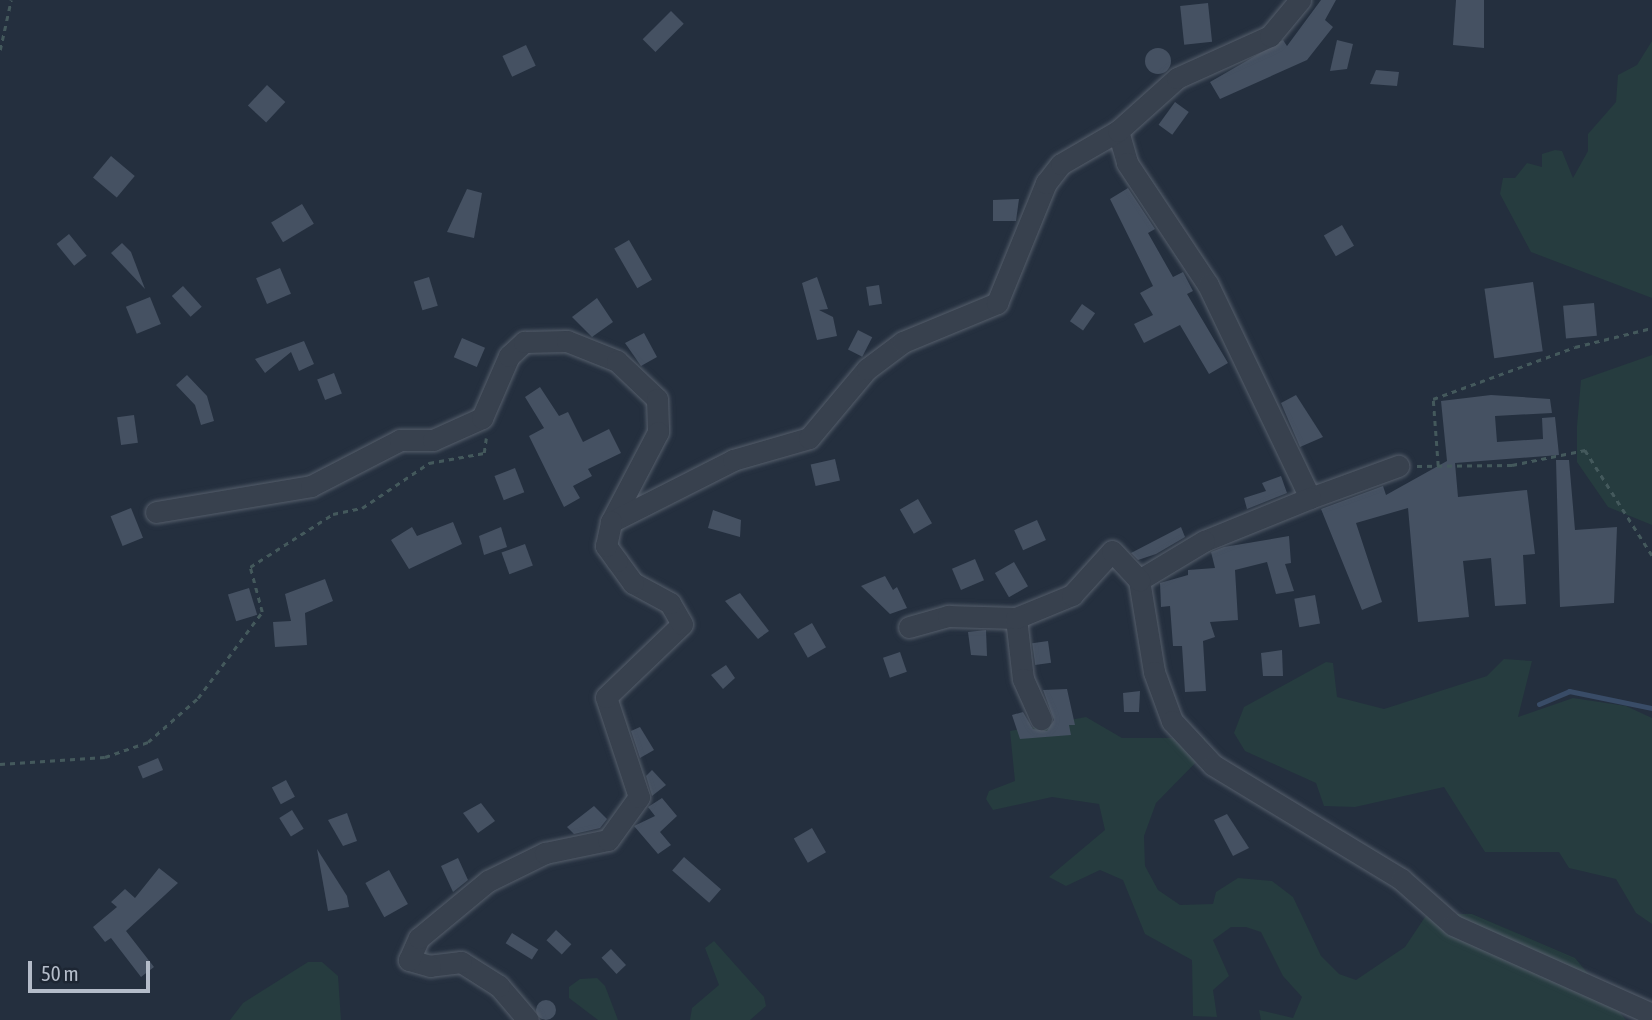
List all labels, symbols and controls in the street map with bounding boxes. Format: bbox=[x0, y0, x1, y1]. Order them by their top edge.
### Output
scale bar bbox=[32, 946, 154, 990]
text: 50 m bbox=[41, 961, 79, 985]

